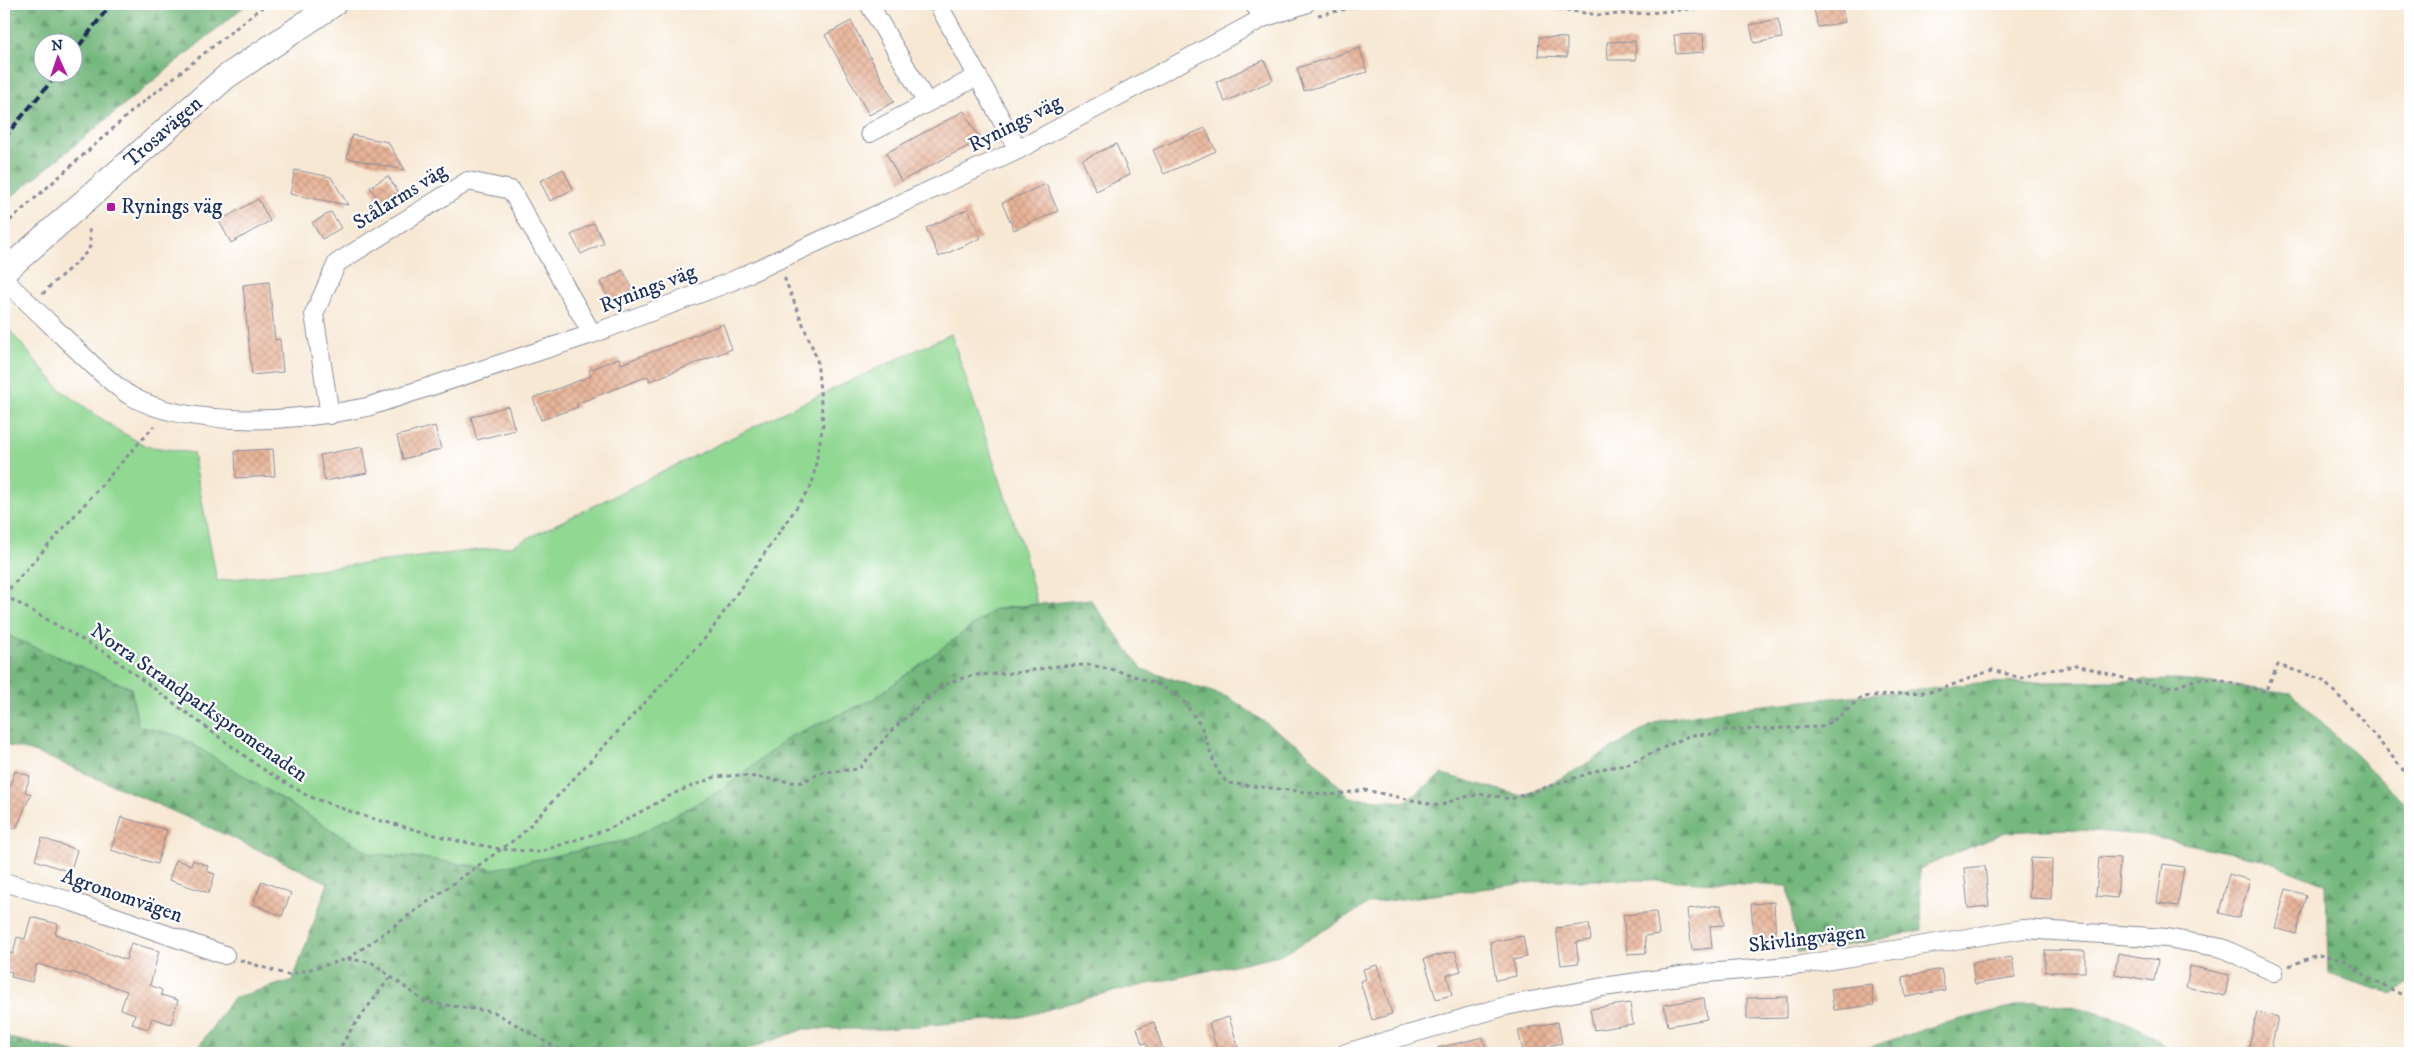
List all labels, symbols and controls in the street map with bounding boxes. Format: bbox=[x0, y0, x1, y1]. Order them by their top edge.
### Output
north arrow bbox=[32, 32, 82, 82]
text: N bbox=[51, 37, 64, 55]
street label: Rynings väg bbox=[964, 89, 1067, 159]
street label: Trosavägen bbox=[119, 91, 208, 173]
street label: Stålarms väg bbox=[348, 158, 452, 236]
place label: Rynings väg bbox=[121, 194, 223, 220]
marker: Rynings väg bbox=[105, 201, 117, 213]
street label: Rynings väg bbox=[596, 258, 701, 319]
street label: Norra Strandparkspromenaden bbox=[85, 618, 313, 788]
street label: Agronomvägen bbox=[58, 863, 186, 929]
street label: Skivlingvägen bbox=[1747, 919, 1867, 959]

